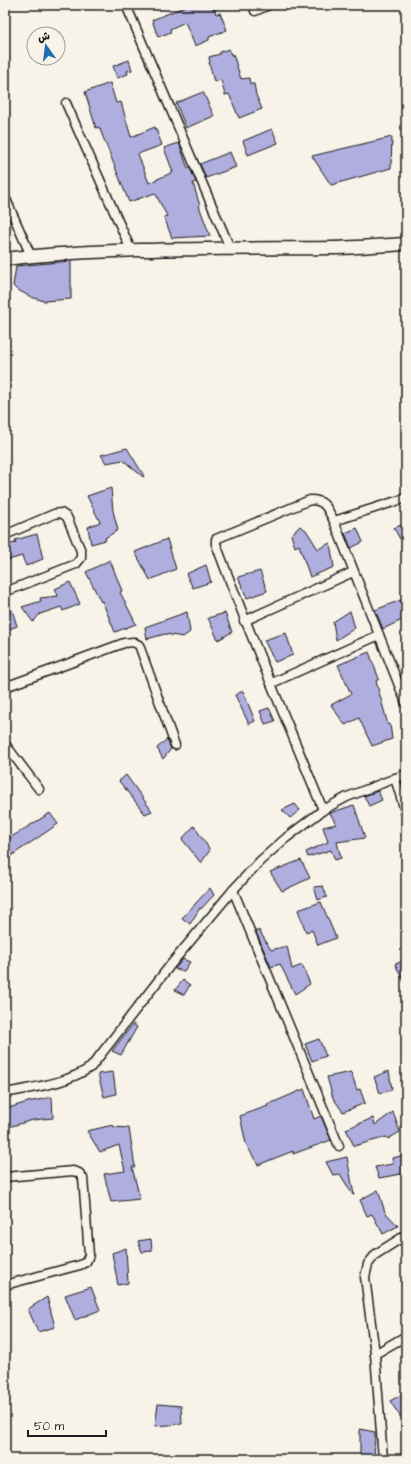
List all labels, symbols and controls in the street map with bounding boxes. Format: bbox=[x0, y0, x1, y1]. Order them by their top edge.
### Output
north arrow bbox=[26, 26, 66, 66]
text: ش bbox=[36, 28, 51, 46]
scale bar bbox=[28, 1412, 106, 1438]
text: 50 m bbox=[34, 1418, 65, 1435]

